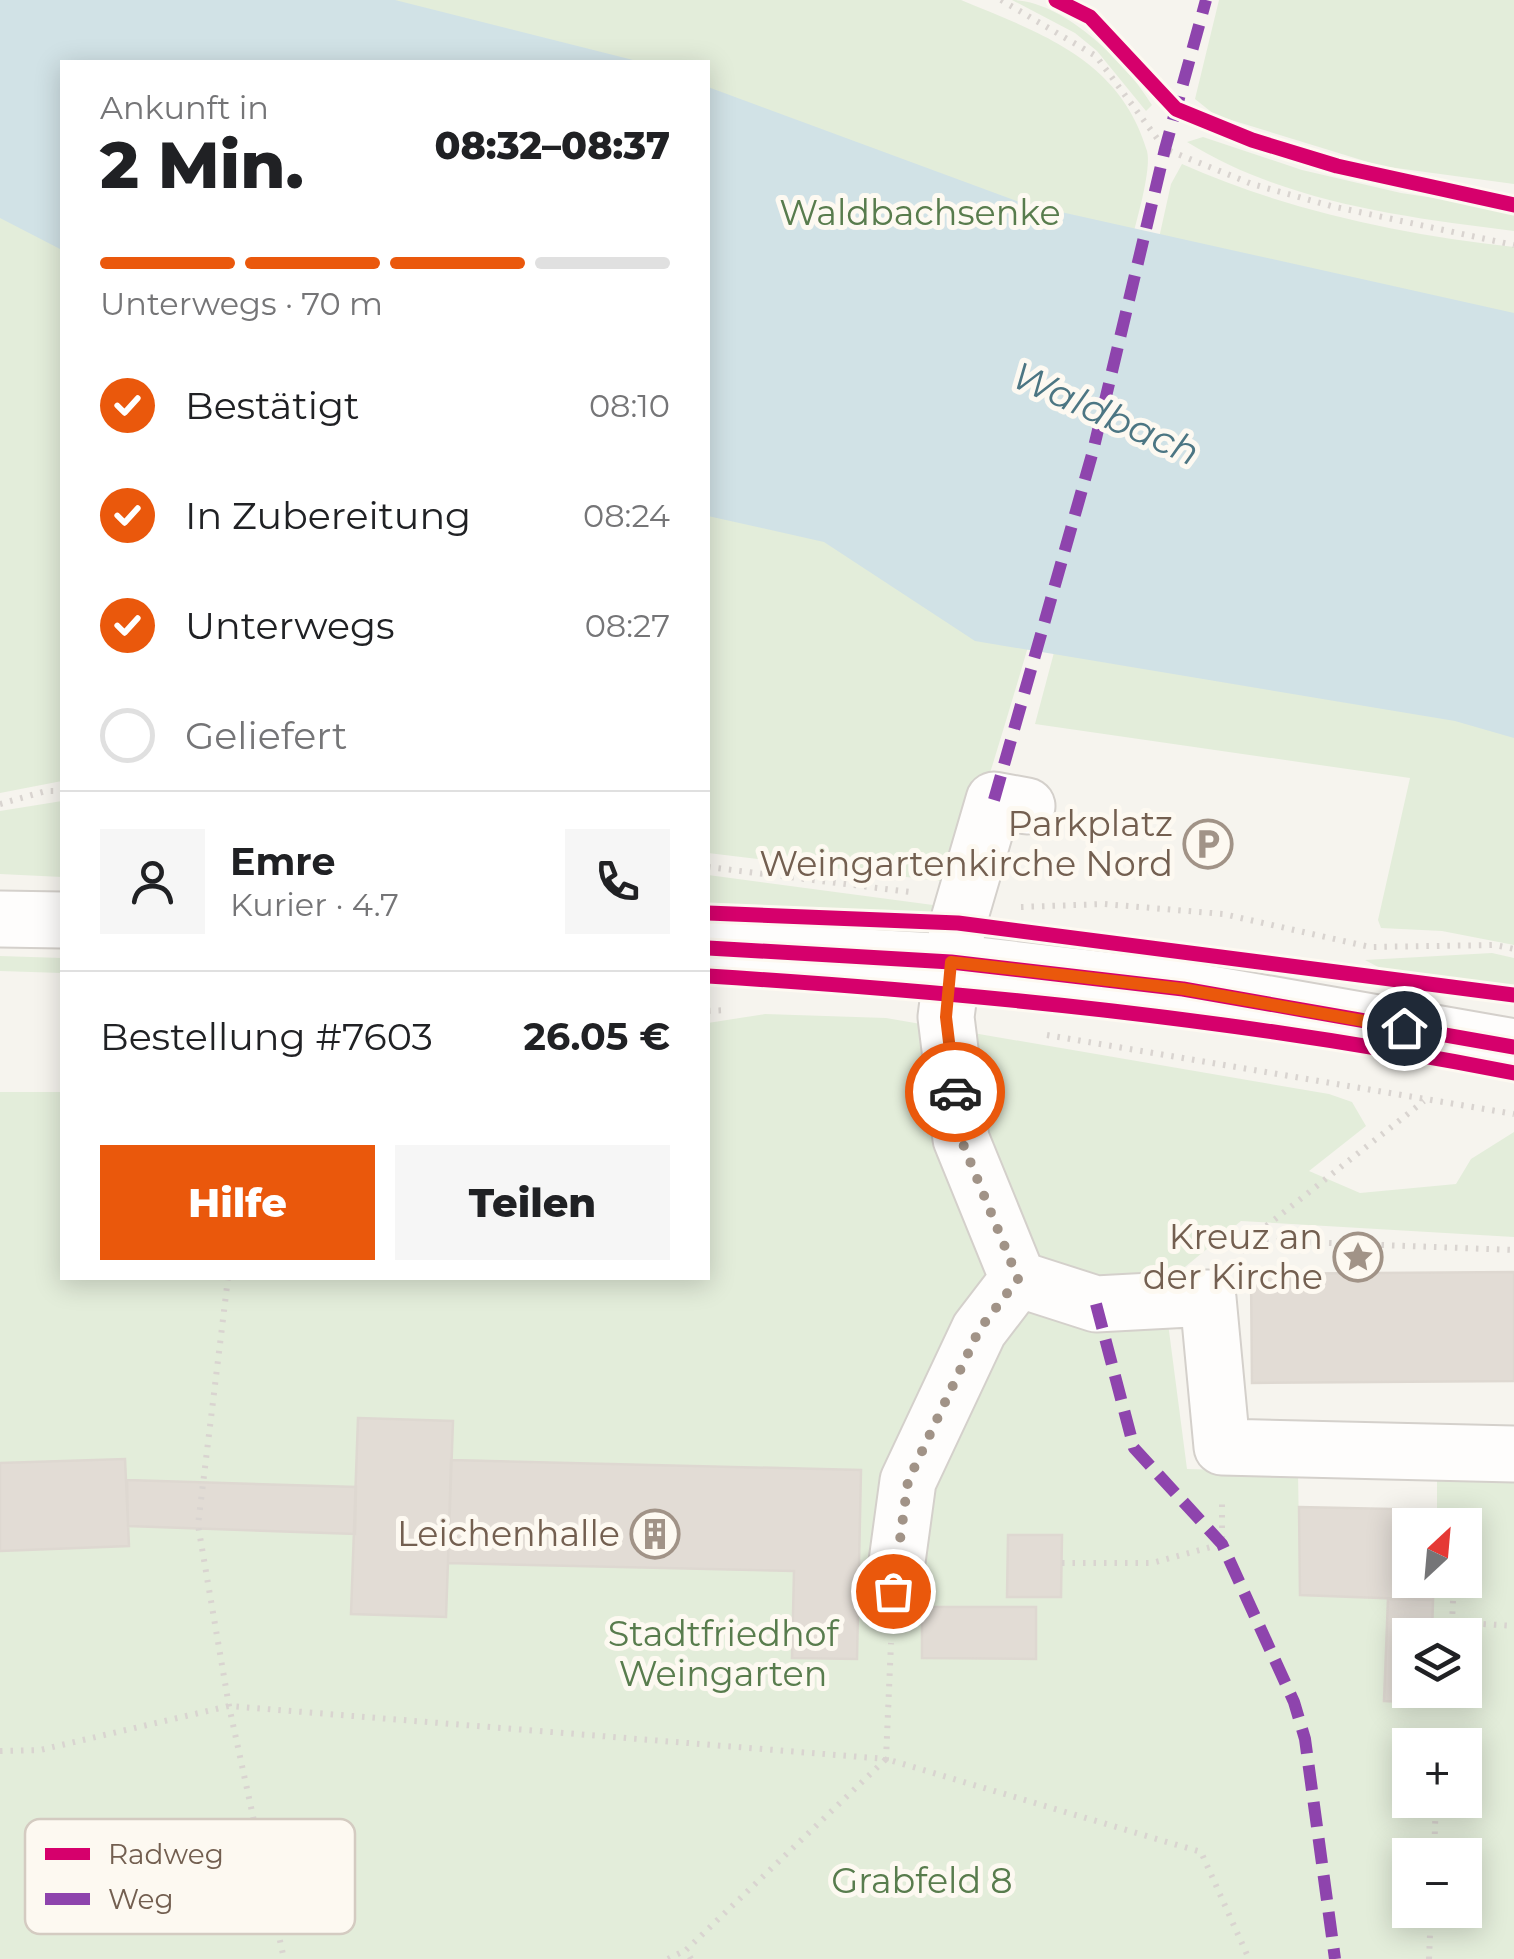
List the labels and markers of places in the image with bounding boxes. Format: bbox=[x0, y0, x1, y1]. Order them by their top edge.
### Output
place label: Parkplatz Weingartenkirche Nord bbox=[759, 802, 1173, 885]
parking icon: Parkplatz Weingartenkirche Nord bbox=[1182, 818, 1234, 870]
pin bbox=[1362, 986, 1447, 1071]
place label: Kreuz an der Kirche bbox=[1143, 1215, 1323, 1298]
place icon: Kreuz an der Kirche bbox=[1332, 1231, 1384, 1283]
building icon: Leichenhalle bbox=[629, 1508, 681, 1560]
place label: Leichenhalle bbox=[397, 1512, 620, 1555]
pin bbox=[851, 1549, 936, 1634]

